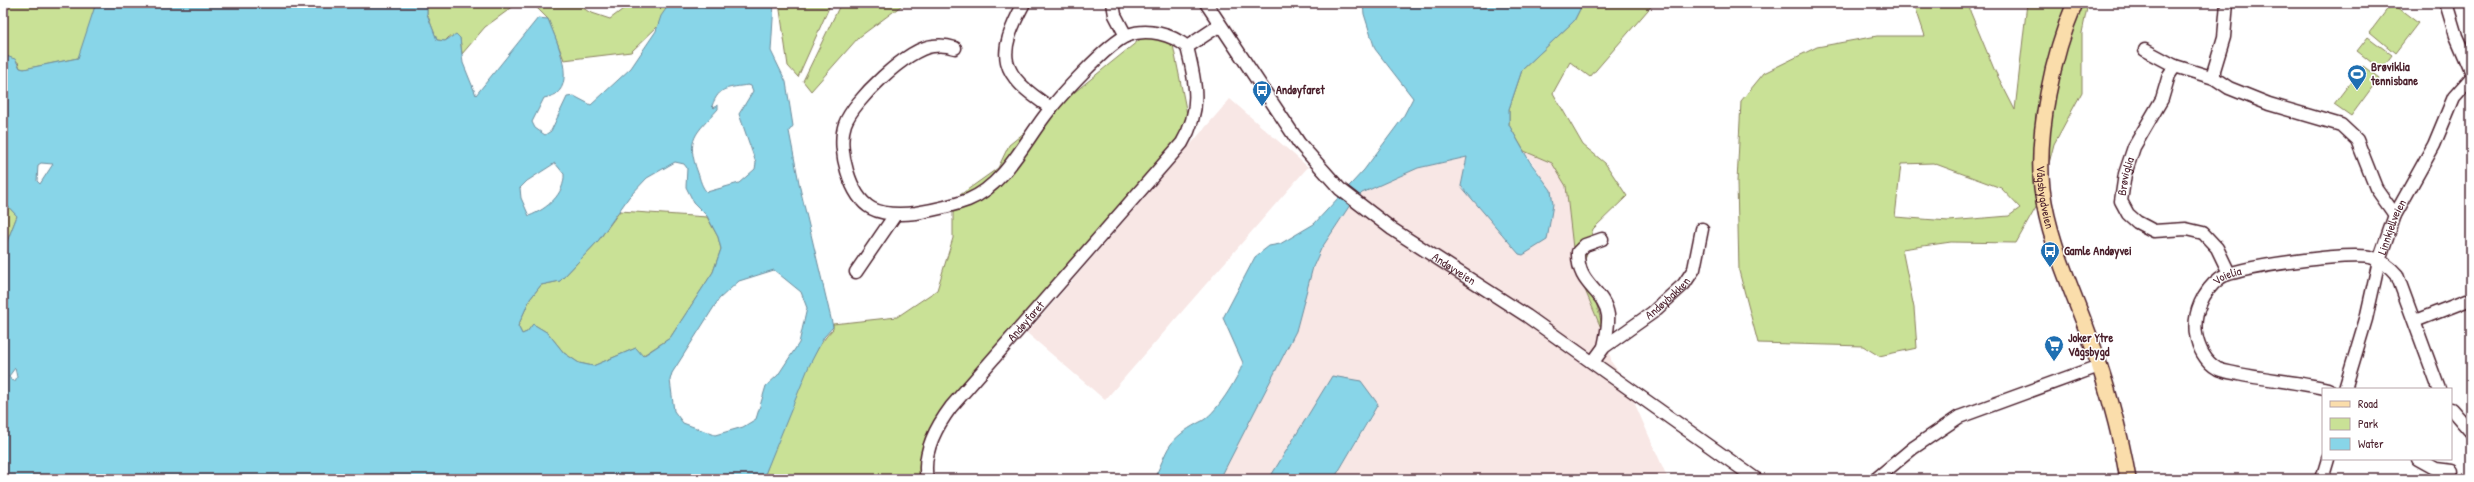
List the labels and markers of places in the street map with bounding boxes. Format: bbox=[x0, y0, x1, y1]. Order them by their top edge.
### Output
place label: Brøviklia tennisbane bbox=[2370, 58, 2418, 89]
sports icon: Brøviklia tennisbane bbox=[2346, 63, 2368, 91]
bus stop icon: Andøyfaret bbox=[1251, 79, 1273, 107]
place label: Andøyfaret bbox=[1276, 81, 1325, 99]
bus stop icon: Gamle Andøyvei bbox=[2039, 240, 2061, 268]
place label: Gamle Andøyvei bbox=[2064, 242, 2132, 260]
place label: Joker Ytre Vågsbygd bbox=[2068, 329, 2113, 361]
supermarket icon: Joker Ytre Vågsbygd bbox=[2043, 334, 2065, 362]

